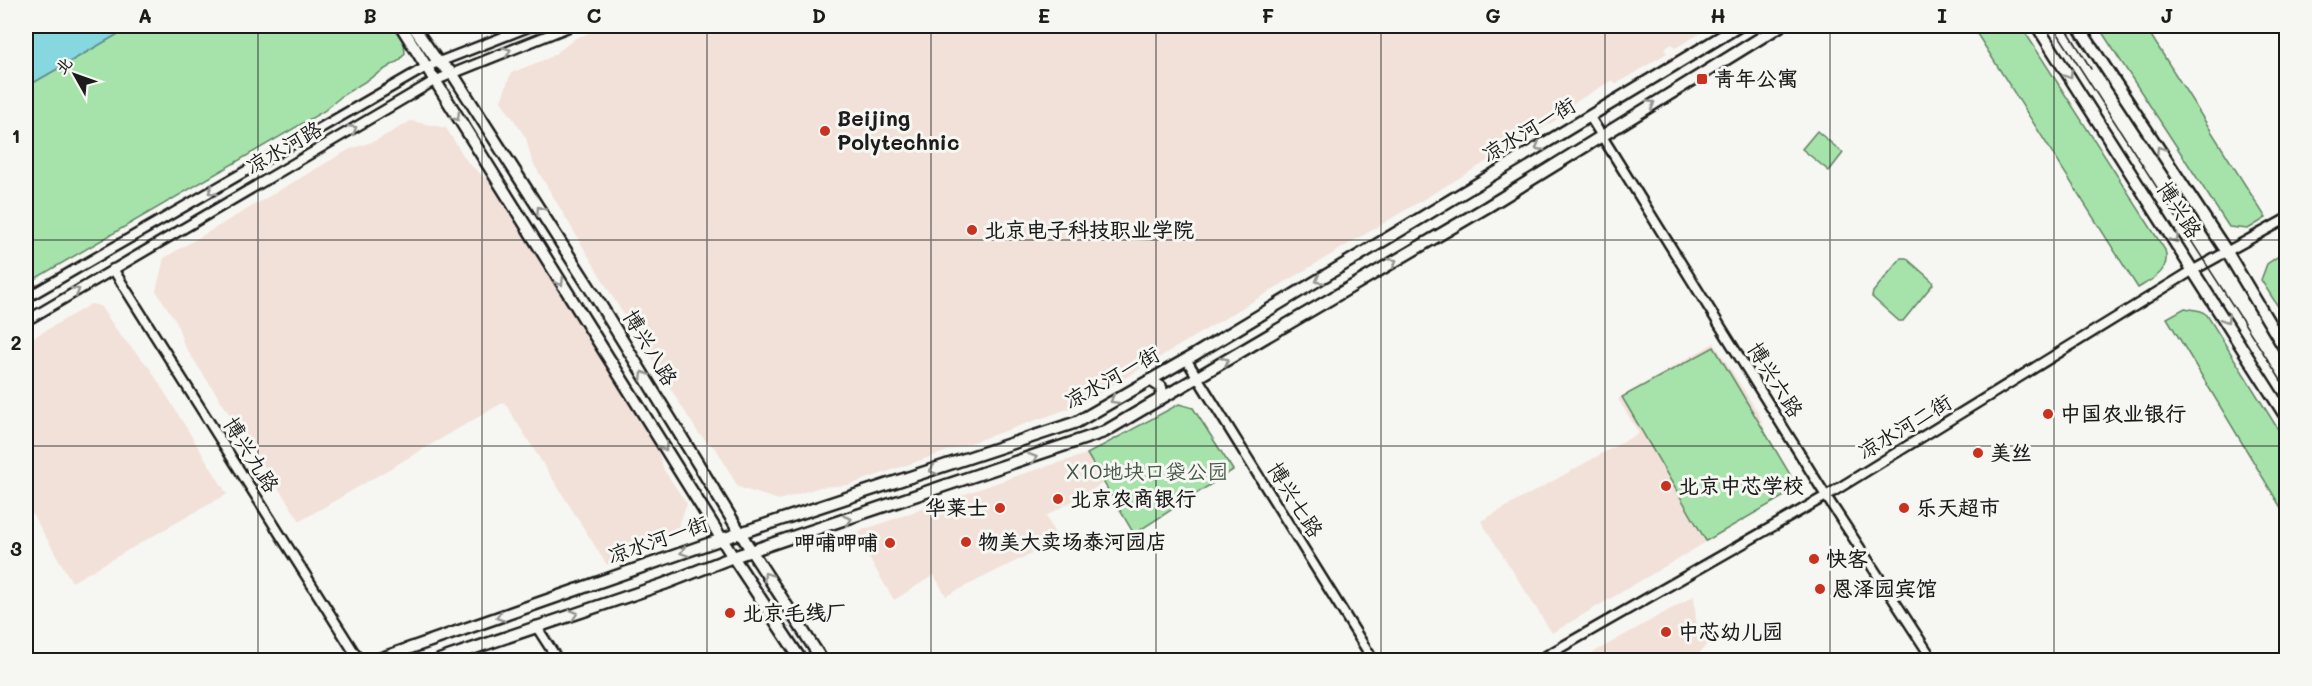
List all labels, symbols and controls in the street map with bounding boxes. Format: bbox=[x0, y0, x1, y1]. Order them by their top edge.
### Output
text: A bbox=[138, 2, 152, 28]
text: B bbox=[363, 2, 377, 28]
text: C bbox=[587, 2, 602, 28]
text: D bbox=[812, 2, 826, 28]
text: E bbox=[1038, 2, 1050, 28]
text: F bbox=[1262, 2, 1275, 28]
text: G bbox=[1485, 2, 1501, 28]
text: H bbox=[1710, 2, 1726, 28]
text: I bbox=[1937, 2, 1947, 28]
text: J bbox=[2160, 2, 2174, 28]
north arrow bbox=[45, 45, 105, 105]
one-way arrow bbox=[500, 46, 511, 58]
text: 北 bbox=[50, 52, 76, 78]
place label: 青年公寓 bbox=[1714, 64, 1798, 91]
one-way arrow bbox=[2062, 68, 2073, 79]
marker: 青年公寓 bbox=[1695, 72, 1709, 86]
street label: 凉水河一街 bbox=[1476, 90, 1580, 167]
one-way arrow bbox=[1644, 100, 1655, 111]
place label: Beijing Polytechnic bbox=[837, 104, 959, 156]
one-way arrow bbox=[449, 111, 461, 121]
street label: 凉水河路 bbox=[240, 114, 326, 179]
text: 1 bbox=[12, 122, 20, 148]
one-way arrow bbox=[347, 124, 357, 136]
marker: Beijing Polytechnic bbox=[818, 124, 832, 138]
one-way arrow bbox=[1535, 139, 1545, 151]
one-way arrow bbox=[2156, 146, 2167, 157]
street label: 博兴路 bbox=[2152, 175, 2209, 243]
one-way arrow bbox=[208, 184, 218, 195]
one-way arrow bbox=[536, 206, 548, 216]
place label: 北京电子科技职业学院 bbox=[984, 215, 1194, 242]
marker: 北京电子科技职业学院 bbox=[965, 223, 979, 237]
one-way arrow bbox=[2167, 232, 2178, 243]
one-way arrow bbox=[1387, 258, 1397, 270]
one-way arrow bbox=[1315, 273, 1325, 284]
one-way arrow bbox=[553, 276, 565, 286]
one-way arrow bbox=[70, 287, 80, 298]
street label: 博兴八路 bbox=[618, 304, 684, 390]
one-way arrow bbox=[2218, 313, 2230, 323]
text: 2 bbox=[10, 329, 22, 355]
street label: 博兴六路 bbox=[1743, 336, 1810, 422]
street label: 凉水河一街 bbox=[1059, 339, 1164, 414]
one-way arrow bbox=[1219, 357, 1229, 369]
one-way arrow bbox=[639, 371, 651, 381]
street label: 凉水河二街 bbox=[1852, 387, 1956, 464]
one-way arrow bbox=[1110, 393, 1120, 405]
place label: 中国农业银行 bbox=[2060, 399, 2186, 426]
marker: 中国农业银行 bbox=[2041, 407, 2055, 421]
street label: 博兴九路 bbox=[219, 411, 286, 497]
place label: 美丝 bbox=[1990, 438, 2032, 465]
one-way arrow bbox=[657, 440, 668, 451]
marker: 美丝 bbox=[1971, 446, 1985, 460]
one-way arrow bbox=[1027, 453, 1038, 465]
street label: 博兴七路 bbox=[1263, 456, 1330, 542]
park label: X10地块口袋公园 bbox=[1066, 457, 1228, 484]
one-way arrow bbox=[928, 462, 939, 475]
place label: 北京中芯学校 bbox=[1678, 471, 1804, 498]
marker: 北京中芯学校 bbox=[1659, 479, 1673, 493]
place label: 北京农商银行 bbox=[1070, 484, 1196, 511]
marker: 北京农商银行 bbox=[1051, 492, 1065, 506]
place label: 华莱士 bbox=[925, 493, 988, 520]
place label: 乐天超市 bbox=[1916, 493, 2000, 520]
marker: 华莱士 bbox=[993, 501, 1007, 515]
marker: 乐天超市 bbox=[1897, 501, 1911, 515]
street label: 凉水河一街 bbox=[603, 509, 712, 568]
one-way arrow bbox=[842, 515, 853, 527]
place label: 物美大卖场泰河园店 bbox=[978, 527, 1167, 554]
place label: 呷哺呷哺 bbox=[794, 528, 878, 555]
text: 3 bbox=[10, 535, 22, 561]
marker: 物美大卖场泰河园店 bbox=[959, 535, 973, 549]
marker: 呷哺呷哺 bbox=[883, 536, 897, 550]
one-way arrow bbox=[679, 544, 690, 557]
place label: 快客 bbox=[1826, 544, 1868, 571]
marker: 快客 bbox=[1807, 552, 1821, 566]
one-way arrow bbox=[763, 572, 774, 583]
place label: 恩泽园宾馆 bbox=[1832, 574, 1937, 601]
marker: 恩泽园宾馆 bbox=[1813, 582, 1827, 596]
place label: 北京毛线厂 bbox=[742, 598, 847, 625]
marker: 北京毛线厂 bbox=[723, 606, 737, 620]
one-way arrow bbox=[568, 608, 579, 621]
one-way arrow bbox=[496, 609, 506, 622]
place label: 中芯幼儿园 bbox=[1678, 617, 1783, 644]
marker: 中芯幼儿园 bbox=[1659, 625, 1673, 639]

